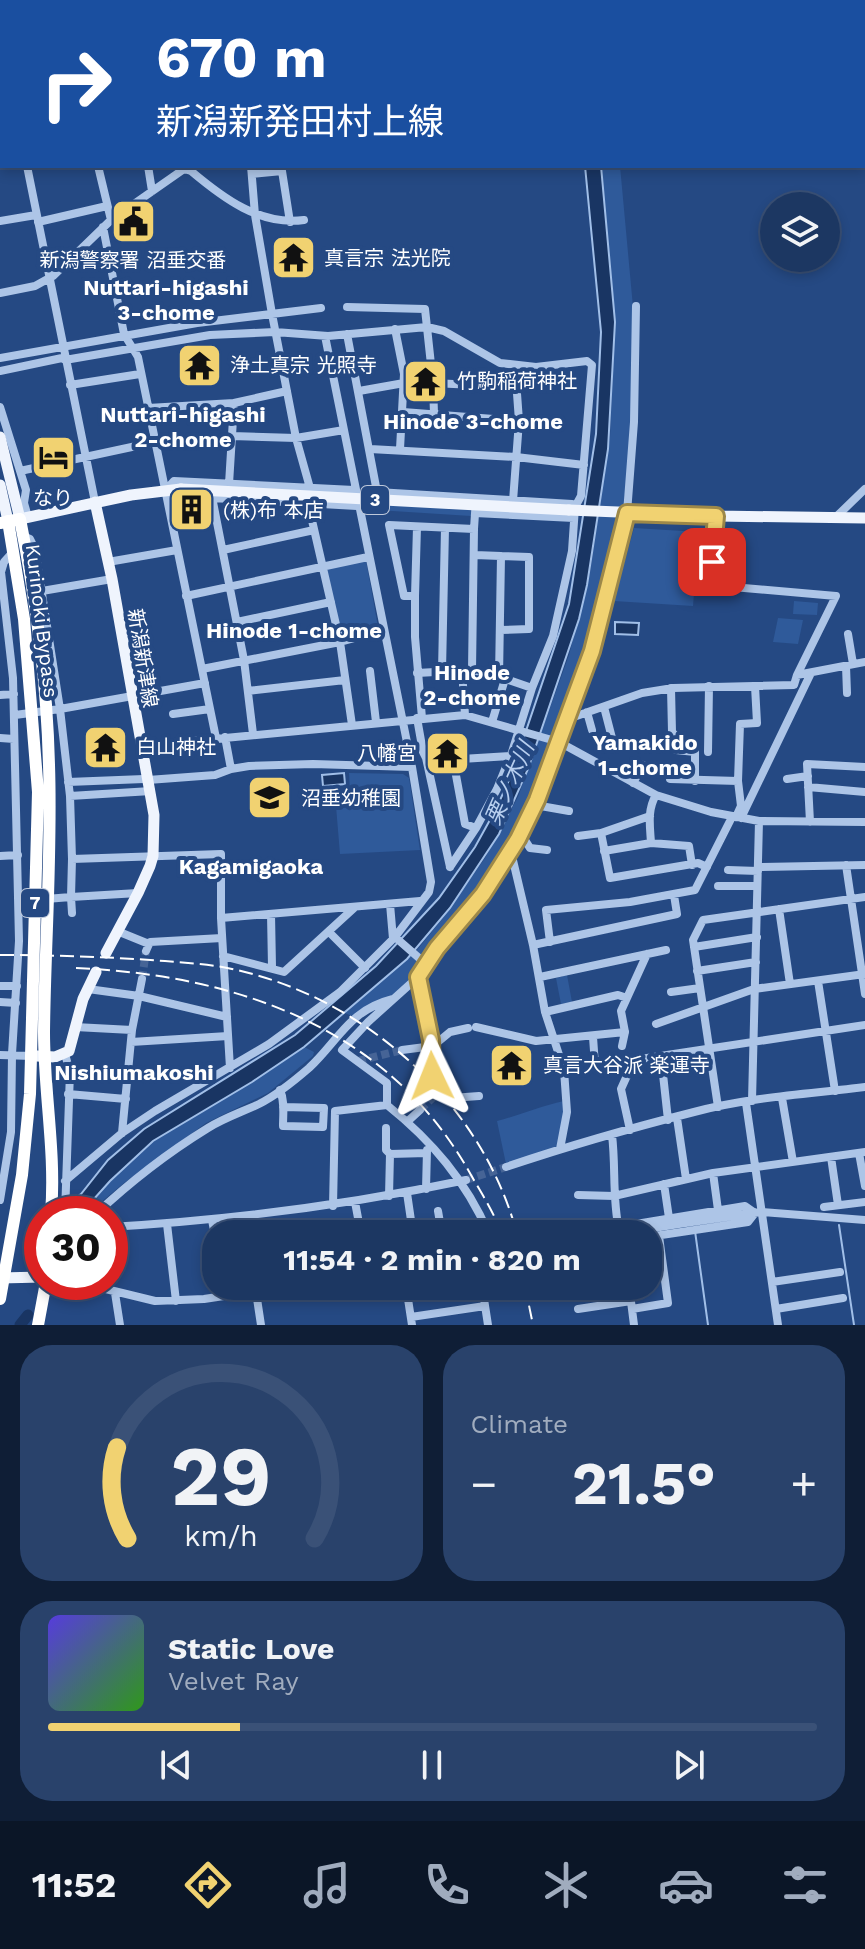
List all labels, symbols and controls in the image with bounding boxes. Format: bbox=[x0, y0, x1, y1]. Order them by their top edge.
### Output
text: 670 m bbox=[156, 25, 327, 91]
icon: right bbox=[24, 32, 128, 136]
text: 新潟新発田村上線 bbox=[156, 101, 444, 143]
map controls bbox=[760, 192, 840, 272]
button: layers bbox=[760, 192, 840, 272]
public building icon: 新潟警察署 沼垂交番 bbox=[109, 197, 157, 245]
temple icon: 真言宗 法光院 bbox=[269, 234, 317, 282]
place label: 真言宗 法光院 bbox=[324, 246, 451, 270]
place label: 新潟警察署 沼垂交番 bbox=[40, 248, 226, 272]
district label: Nuttari-higashi 3-chome bbox=[83, 275, 249, 325]
temple icon: 浄土真宗 光照寺 bbox=[175, 341, 223, 389]
place label: 浄土真宗 光照寺 bbox=[230, 353, 377, 377]
temple icon: 竹駒稲荷神社 bbox=[402, 357, 450, 405]
place label: 竹駒稲荷神社 bbox=[457, 369, 577, 393]
district label: Nuttari-higashi 2-chome bbox=[100, 402, 266, 452]
district label: Hinode 3-chome bbox=[383, 409, 563, 434]
hotel icon: なり bbox=[29, 434, 77, 482]
place label: なり bbox=[33, 486, 73, 510]
building icon: (株)布 本店 bbox=[168, 486, 216, 534]
road number: 3 bbox=[361, 486, 389, 514]
place label: (株)布 本店 bbox=[223, 498, 324, 522]
pin bbox=[678, 528, 746, 596]
icon: arrive bbox=[690, 540, 734, 584]
street label: Kurinoki Bypass bbox=[21, 543, 63, 699]
street label: 新潟新津線 bbox=[123, 607, 163, 709]
district label: Hinode 1-chome bbox=[206, 618, 382, 643]
district label: Hinode 2-chome bbox=[423, 660, 521, 710]
temple icon: 白山神社 bbox=[81, 723, 129, 771]
temple icon: 八幡宮 bbox=[424, 729, 472, 777]
district label: Yamakido 1-chome bbox=[592, 730, 698, 780]
place label: 白山神社 bbox=[136, 735, 216, 759]
water label: 栗ノ木川 bbox=[480, 736, 540, 828]
place label: 八幡宮 bbox=[357, 741, 417, 765]
school or university icon: 沼垂幼稚園 bbox=[246, 774, 294, 822]
place label: 沼垂幼稚園 bbox=[301, 786, 401, 810]
district label: Kagamigaoka bbox=[179, 854, 324, 879]
road number: 7 bbox=[21, 889, 49, 917]
position arrow bbox=[390, 1034, 474, 1118]
temple icon: 真言大谷派 楽運寺 bbox=[488, 1041, 536, 1089]
place label: 真言大谷派 楽運寺 bbox=[543, 1053, 710, 1077]
district label: Nishiumakoshi bbox=[54, 1060, 214, 1085]
speed limit sign: 30 bbox=[24, 1196, 128, 1300]
text: 11:54 · 2 min · 820 m bbox=[283, 1242, 581, 1277]
text: Climate bbox=[471, 1409, 568, 1439]
text: 29 bbox=[171, 1428, 272, 1525]
text: 21.5° bbox=[572, 1448, 716, 1519]
text: − bbox=[471, 1458, 497, 1510]
text: + bbox=[790, 1458, 817, 1510]
text: km/h bbox=[184, 1519, 258, 1553]
text: Static Love bbox=[168, 1631, 334, 1666]
text: Velvet Ray bbox=[168, 1666, 299, 1696]
icon: previous bbox=[154, 1743, 198, 1787]
icon: pause bbox=[410, 1743, 454, 1787]
icon: next bbox=[667, 1743, 711, 1787]
icon: directions bbox=[180, 1857, 236, 1913]
icon: music bbox=[299, 1857, 355, 1913]
icon: phone bbox=[419, 1857, 475, 1913]
icon: climate bbox=[538, 1857, 594, 1913]
icon: car bbox=[658, 1857, 714, 1913]
icon: filters bbox=[777, 1857, 833, 1913]
text: 11:52 bbox=[32, 1864, 116, 1906]

